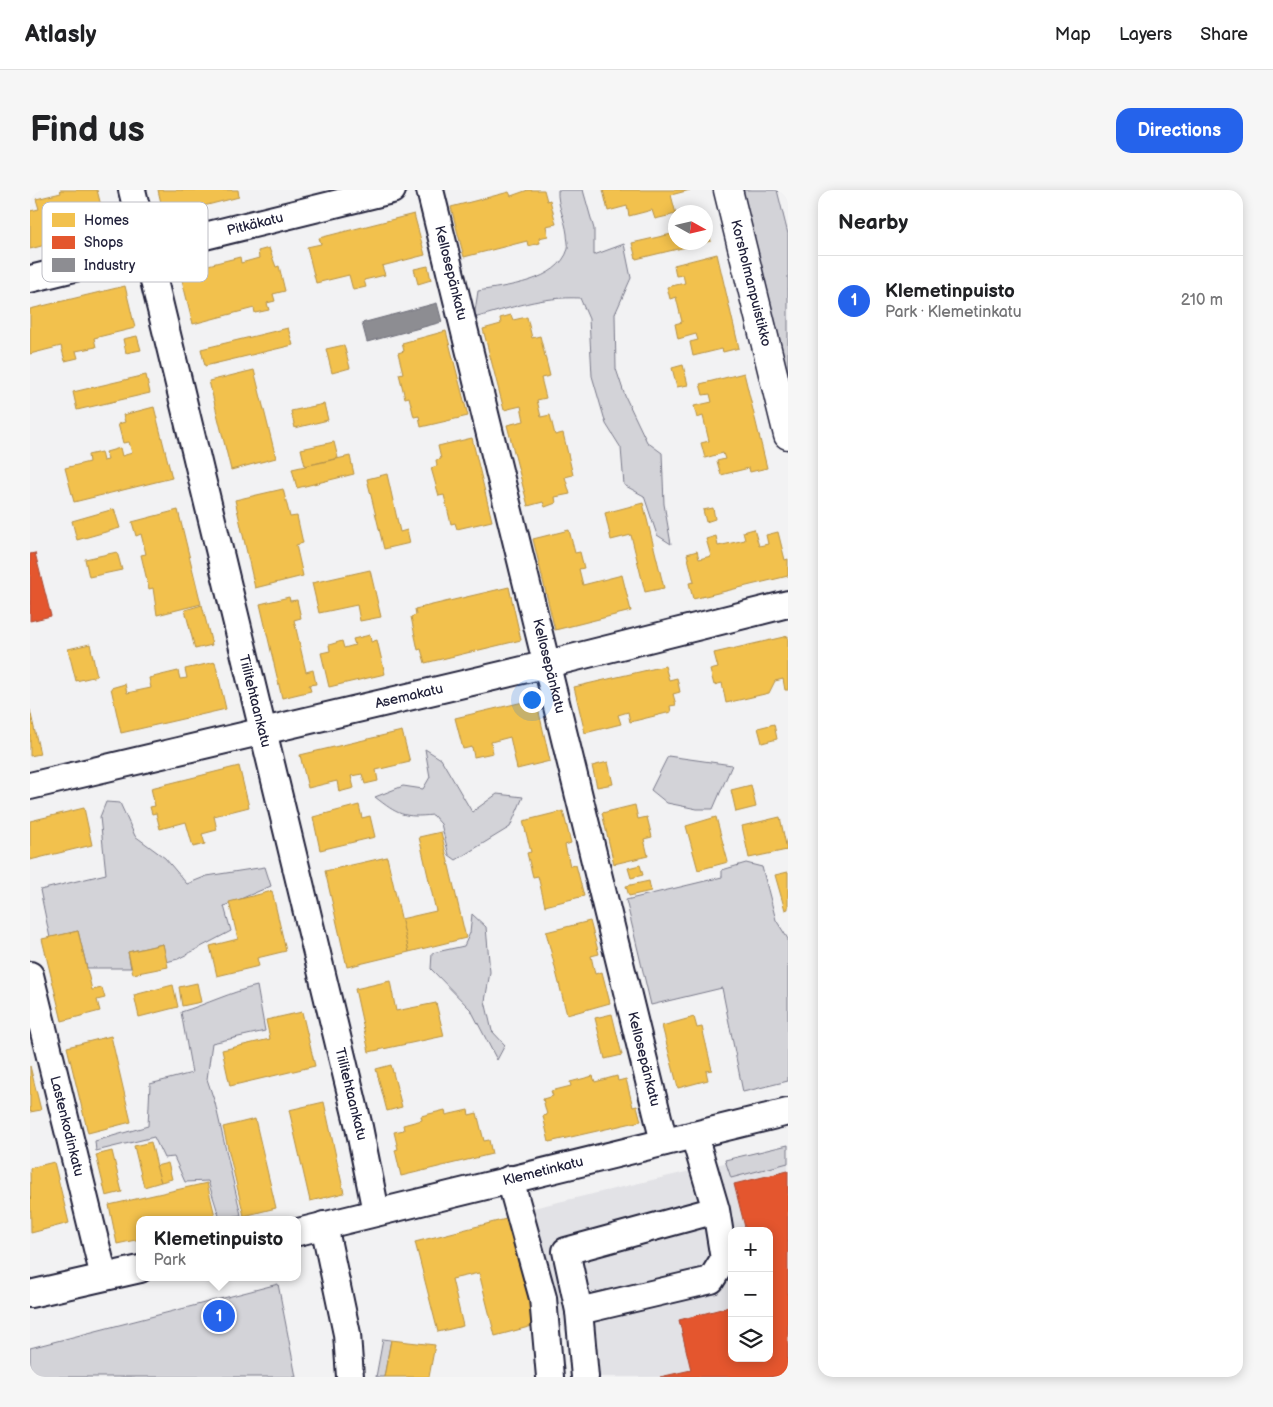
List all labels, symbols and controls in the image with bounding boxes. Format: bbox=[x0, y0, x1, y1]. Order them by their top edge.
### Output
text: Atlasly bbox=[25, 20, 96, 49]
text: Map bbox=[1055, 24, 1091, 45]
text: Layers bbox=[1119, 24, 1172, 45]
text: Share bbox=[1200, 24, 1248, 45]
button: Directions bbox=[1116, 108, 1243, 153]
text: Find us bbox=[30, 109, 145, 152]
legend bbox=[42, 202, 208, 282]
north arrow bbox=[668, 205, 713, 250]
street label: Pitkäkatu bbox=[225, 209, 285, 239]
text: Nearby bbox=[838, 210, 908, 235]
text: Homes bbox=[84, 212, 129, 229]
street label: Korsholmanpuistikko bbox=[727, 218, 775, 348]
street label: Kellosepänkatu bbox=[431, 224, 471, 322]
text: Shops bbox=[84, 234, 123, 251]
text: Industry bbox=[84, 257, 136, 274]
text: Klemetinpuisto bbox=[885, 280, 1015, 303]
text: 1 bbox=[851, 291, 857, 310]
text: 210 m bbox=[1181, 291, 1223, 310]
text: Park · Klemetinkatu bbox=[885, 303, 1022, 322]
street label: Kellosepänkatu bbox=[529, 617, 569, 715]
street label: Tiilitehtaankatu bbox=[235, 653, 275, 749]
street label: Asemakatu bbox=[373, 680, 445, 712]
your location bbox=[519, 687, 545, 713]
street label: Kellosepänkatu bbox=[624, 1010, 664, 1108]
street label: Tiilitehtaankatu bbox=[331, 1046, 371, 1142]
street label: Lastenkodinkatu bbox=[46, 1074, 88, 1178]
street label: Klemetinkatu bbox=[501, 1153, 585, 1189]
popup bbox=[136, 1216, 301, 1281]
map controls bbox=[728, 1227, 773, 1362]
button: + bbox=[728, 1227, 773, 1272]
text: Klemetinpuisto bbox=[154, 1228, 283, 1251]
text: Park bbox=[154, 1251, 186, 1270]
button: − bbox=[728, 1272, 773, 1317]
pin: 1 bbox=[203, 1297, 235, 1335]
button: layers bbox=[728, 1317, 773, 1362]

